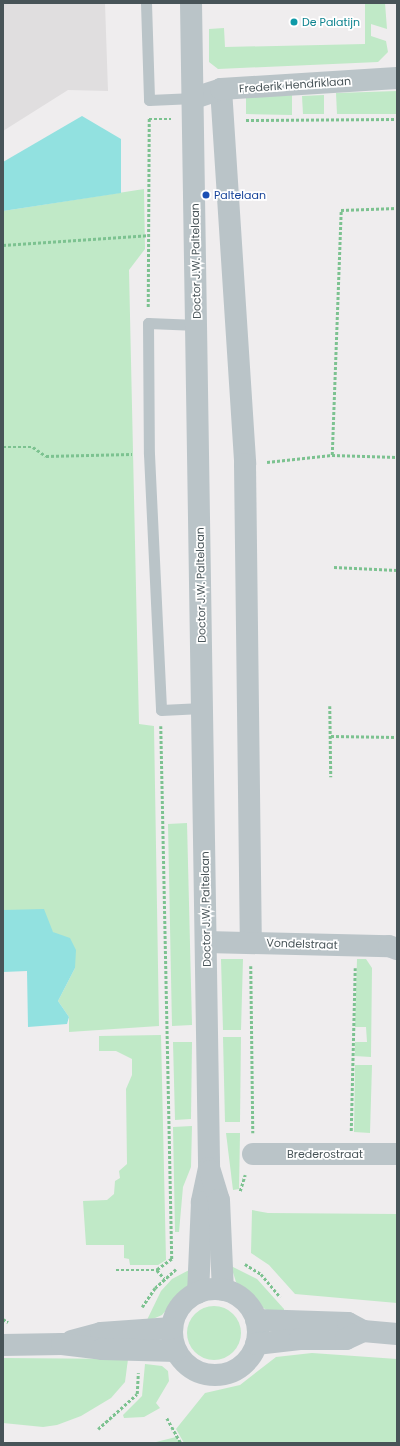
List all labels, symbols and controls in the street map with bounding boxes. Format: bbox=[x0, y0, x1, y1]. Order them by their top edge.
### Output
place label: De Palatijn bbox=[302, 15, 360, 29]
marker: De Palatijn bbox=[289, 17, 299, 27]
street label: Frederik Hendriklaan bbox=[239, 75, 351, 95]
place label: Paltelaan bbox=[214, 188, 266, 202]
marker: Paltelaan bbox=[201, 190, 211, 200]
street label: Doctor J.W. Paltelaan bbox=[188, 203, 204, 319]
street label: Doctor J.W. Paltelaan bbox=[193, 527, 209, 643]
street label: Doctor J.W. Paltelaan bbox=[198, 851, 214, 967]
street label: Vondelstraat bbox=[266, 936, 338, 952]
street label: Brederostraat bbox=[287, 1147, 363, 1161]

